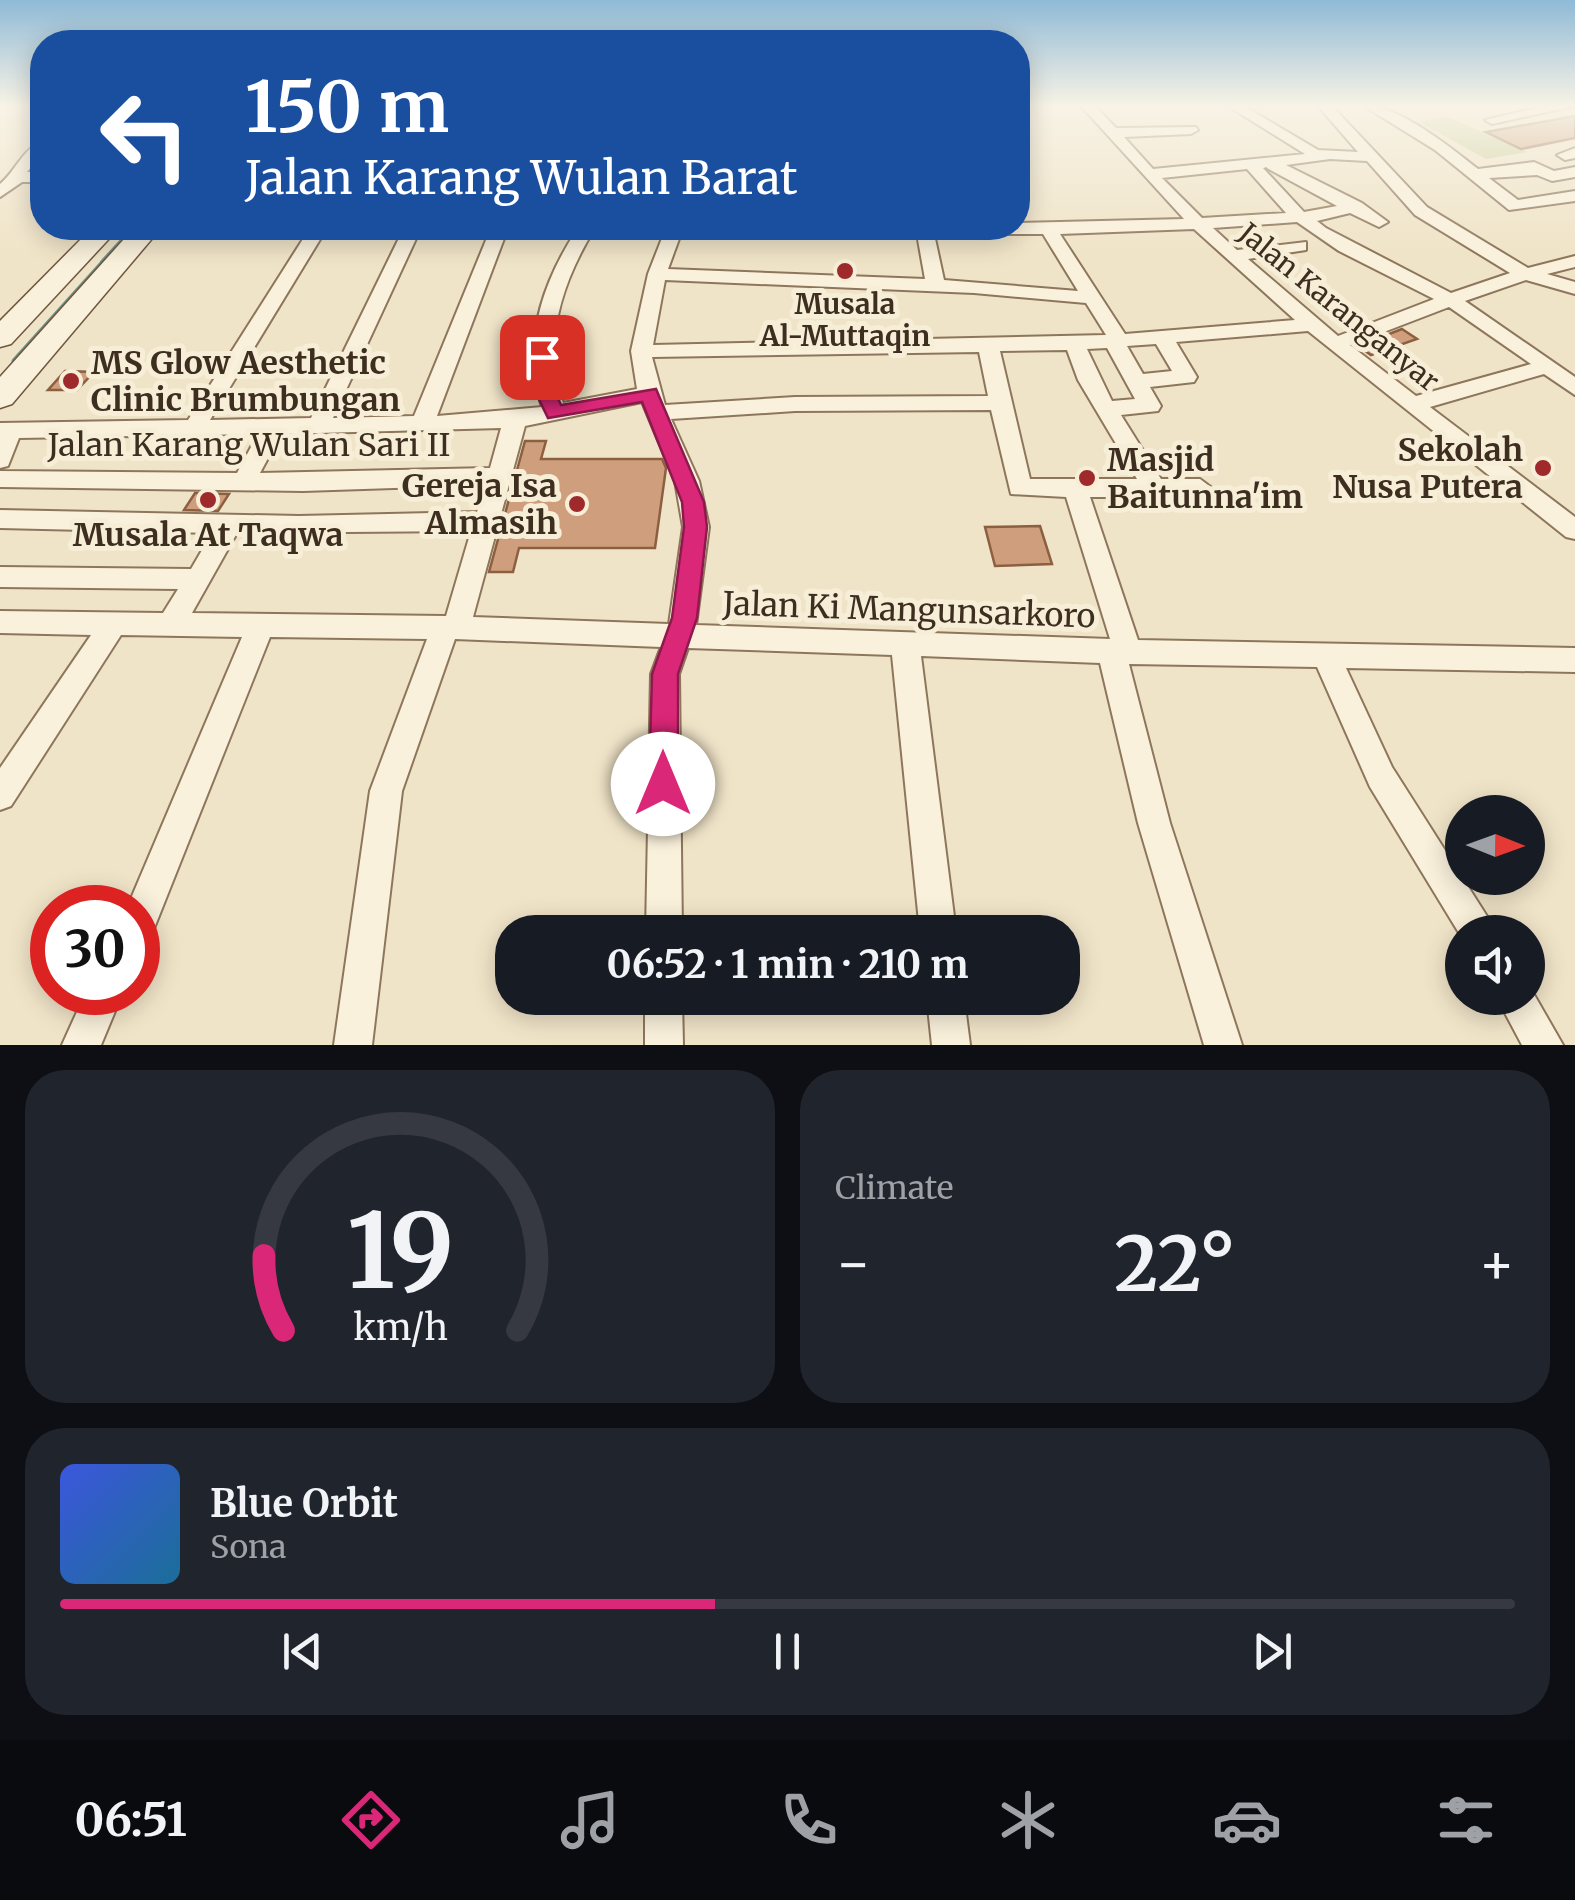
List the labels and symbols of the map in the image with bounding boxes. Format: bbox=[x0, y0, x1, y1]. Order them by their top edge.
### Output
street label: Jalan Karanganyar bbox=[1231, 214, 1447, 399]
marker: Musala Al-Muttaqin bbox=[834, 260, 856, 282]
place label: Musala Al-Muttaqin bbox=[759, 286, 930, 354]
pin bbox=[500, 315, 585, 400]
place label: MS Glow Aesthetic Clinic Brumbungan bbox=[91, 343, 400, 420]
marker: MS Glow Aesthetic Clinic Brumbungan bbox=[60, 370, 82, 392]
street label: Jalan Karang Wulan Sari II bbox=[46, 425, 451, 465]
place label: Sekolah Nusa Putera bbox=[1332, 430, 1523, 507]
place label: Masjid Baitunna'im bbox=[1107, 440, 1303, 517]
marker: Sekolah Nusa Putera bbox=[1532, 457, 1554, 479]
place label: Gereja Isa Almasih bbox=[402, 466, 557, 543]
marker: Masjid Baitunna'im bbox=[1076, 467, 1098, 489]
marker: Musala At Taqwa bbox=[197, 489, 219, 511]
marker: Gereja Isa Almasih bbox=[566, 493, 588, 515]
place label: Musala At Taqwa bbox=[73, 515, 343, 555]
street label: Jalan Ki Mangunsarkoro bbox=[721, 583, 1096, 636]
position arrow bbox=[611, 732, 715, 836]
north arrow bbox=[1445, 795, 1545, 895]
speed limit sign: 30 bbox=[30, 885, 160, 1015]

